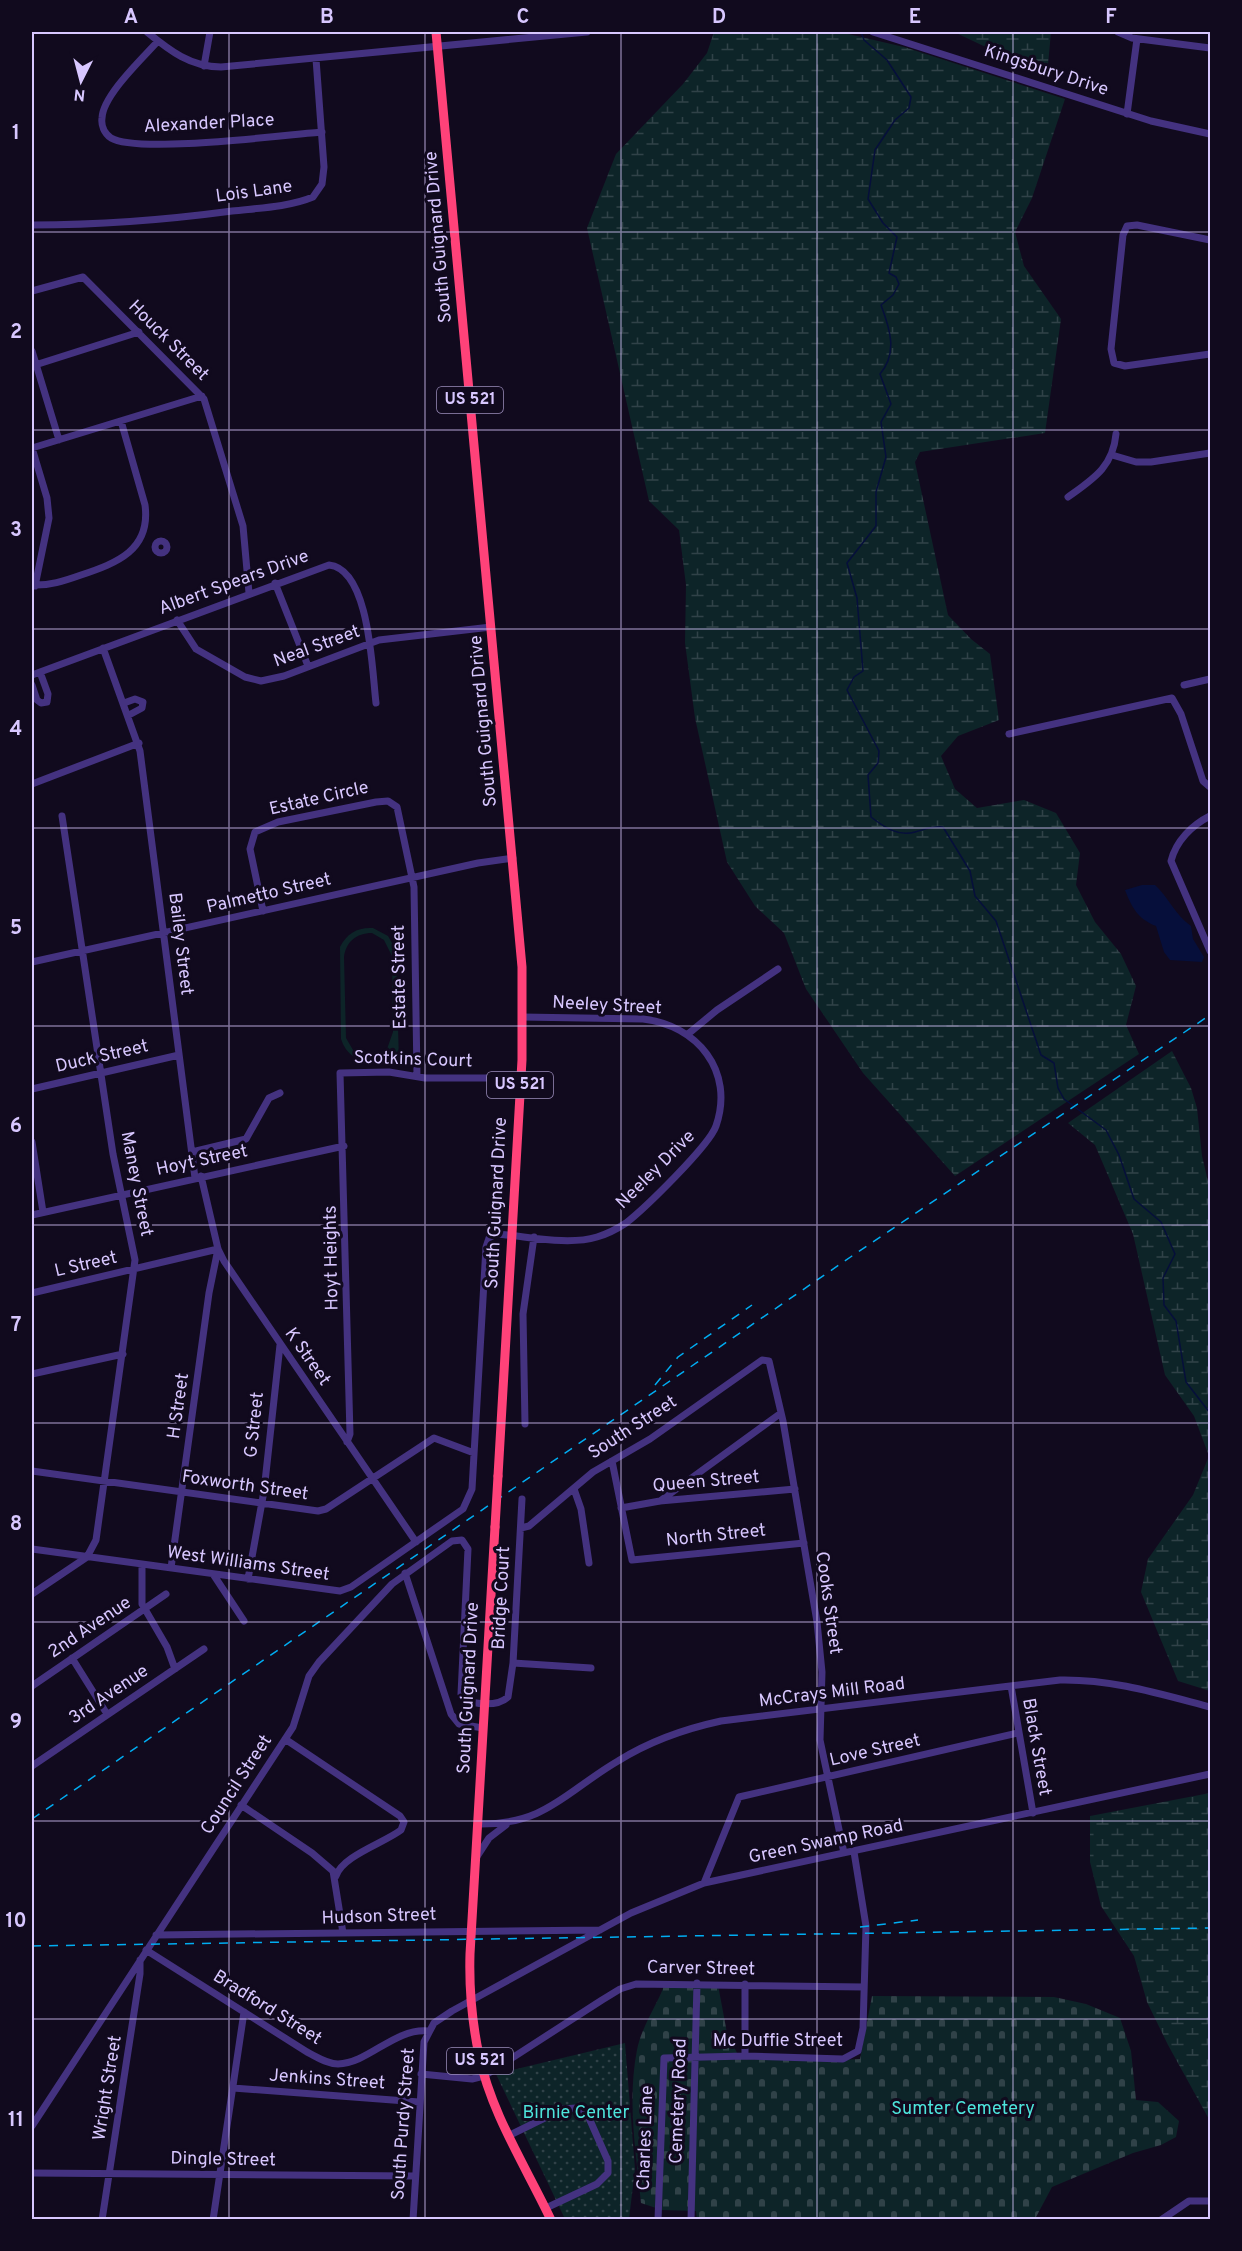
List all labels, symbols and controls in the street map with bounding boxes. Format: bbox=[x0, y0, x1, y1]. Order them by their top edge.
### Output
text: A bbox=[124, 5, 138, 31]
text: B bbox=[320, 5, 334, 31]
text: C bbox=[517, 5, 529, 31]
text: D bbox=[712, 5, 726, 31]
text: E bbox=[909, 5, 921, 31]
text: F bbox=[1105, 5, 1117, 31]
street label: Kingsbury Drive bbox=[981, 40, 1111, 102]
north arrow bbox=[51, 51, 111, 111]
text: N bbox=[73, 83, 86, 104]
street label: Alexander Place bbox=[143, 109, 275, 139]
text: 1 bbox=[12, 121, 20, 147]
street label: South Guignard Drive bbox=[420, 150, 458, 324]
street label: Lois Lane bbox=[214, 175, 294, 209]
street label: Houck Street bbox=[123, 296, 213, 386]
text: 2 bbox=[10, 320, 22, 346]
road number: US 521 bbox=[437, 387, 503, 413]
text: 3 bbox=[10, 518, 22, 544]
street label: Albert Spears Drive bbox=[156, 545, 312, 621]
street label: Neal Street bbox=[271, 621, 363, 673]
street label: South Guignard Drive bbox=[465, 634, 503, 808]
text: 4 bbox=[10, 717, 22, 743]
street label: Estate Circle bbox=[267, 776, 371, 822]
street label: Palmetto Street bbox=[204, 868, 334, 920]
street label: Bailey Street bbox=[162, 891, 198, 997]
text: 5 bbox=[10, 916, 22, 942]
street label: Estate Street bbox=[388, 924, 412, 1030]
street label: Neeley Street bbox=[552, 992, 662, 1020]
street label: Duck Street bbox=[53, 1035, 151, 1079]
street label: Scotkins Court bbox=[353, 1046, 473, 1074]
road number: US 521 bbox=[487, 1072, 553, 1098]
text: 6 bbox=[10, 1114, 22, 1140]
street label: South Guignard Drive bbox=[481, 1116, 513, 1290]
street label: Neeley Drive bbox=[611, 1125, 701, 1215]
street label: Maney Street bbox=[115, 1129, 157, 1239]
street label: Hoyt Street bbox=[154, 1140, 250, 1182]
street label: Hoyt Heights bbox=[320, 1205, 344, 1311]
street label: L Street bbox=[52, 1247, 120, 1283]
text: 7 bbox=[11, 1313, 21, 1339]
street label: K Street bbox=[279, 1324, 335, 1390]
street label: H Street bbox=[163, 1372, 195, 1440]
street label: G Street bbox=[240, 1391, 270, 1459]
street label: South Street bbox=[584, 1391, 682, 1465]
street label: Foxworth Street bbox=[180, 1466, 310, 1506]
street label: Queen Street bbox=[652, 1466, 760, 1498]
text: 8 bbox=[10, 1512, 22, 1538]
street label: North Street bbox=[665, 1519, 767, 1553]
street label: West Williams Street bbox=[165, 1541, 331, 1587]
street label: Bridge Court bbox=[488, 1546, 516, 1650]
street label: Cooks Street bbox=[809, 1550, 847, 1656]
street label: 2nd Avenue bbox=[44, 1592, 136, 1664]
street label: South Guignard Drive bbox=[453, 1601, 485, 1775]
street label: 3rd Avenue bbox=[65, 1660, 153, 1730]
street label: McCrays Mill Road bbox=[758, 1673, 906, 1713]
street label: Black Street bbox=[1016, 1696, 1056, 1798]
text: 9 bbox=[10, 1710, 22, 1736]
street label: Love Street bbox=[827, 1729, 923, 1773]
street label: Council Street bbox=[196, 1731, 278, 1839]
street label: Green Swamp Road bbox=[747, 1814, 905, 1870]
street label: Hudson Street bbox=[321, 1904, 437, 1930]
text: 10 bbox=[5, 1909, 27, 1935]
street label: Carver Street bbox=[647, 1957, 755, 1981]
street label: Bradford Street bbox=[208, 1965, 326, 2051]
street label: Mc Duffie Street bbox=[713, 2030, 843, 2053]
street label: Wright Street bbox=[88, 2034, 128, 2142]
street label: Cemetery Road bbox=[665, 2038, 693, 2164]
street label: South Purdy Street bbox=[387, 2047, 421, 2201]
road number: US 521 bbox=[447, 2048, 513, 2074]
street label: Jenkins Street bbox=[268, 2064, 386, 2096]
street label: Charles Lane bbox=[633, 2085, 659, 2191]
park label: Sumter Cemetery bbox=[891, 2098, 1035, 2121]
park label: Birnie Center bbox=[523, 2102, 629, 2125]
text: 11 bbox=[8, 2108, 24, 2134]
street label: Dingle Street bbox=[170, 2148, 276, 2172]

